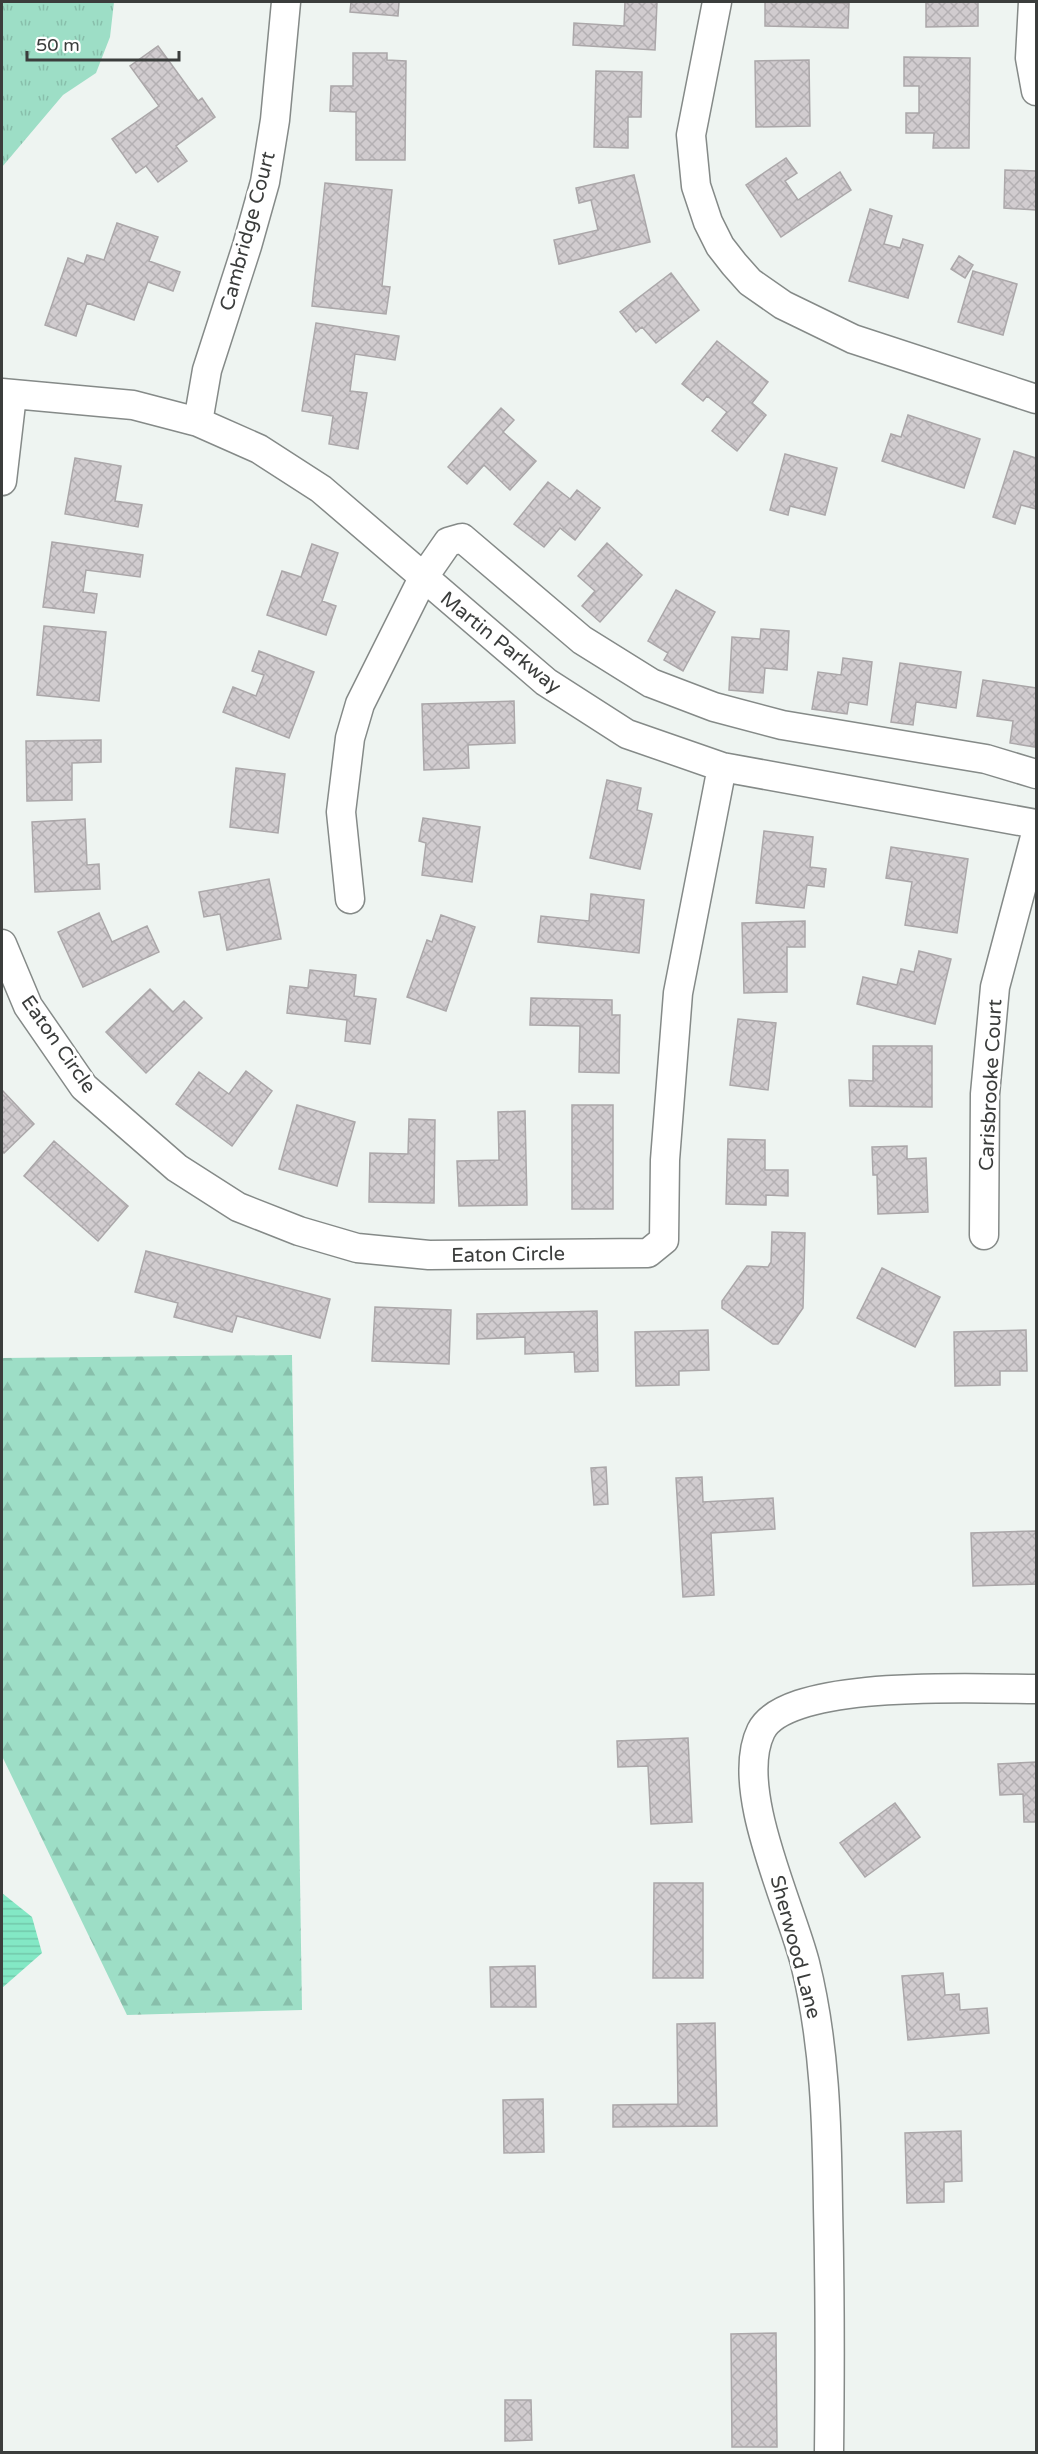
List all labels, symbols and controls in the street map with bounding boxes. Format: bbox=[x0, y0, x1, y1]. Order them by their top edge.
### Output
scale bar bbox=[27, 24, 178, 62]
text: 50 m bbox=[36, 34, 80, 56]
street label: Cambridge Court bbox=[215, 149, 281, 313]
street label: Martin Parkway bbox=[435, 587, 566, 699]
street label: Eaton Circle bbox=[16, 991, 101, 1098]
street label: Carisbrooke Court bbox=[975, 998, 1008, 1172]
street label: Eaton Circle bbox=[451, 1242, 565, 1268]
street label: Sherwood Lane bbox=[764, 1873, 826, 2022]

